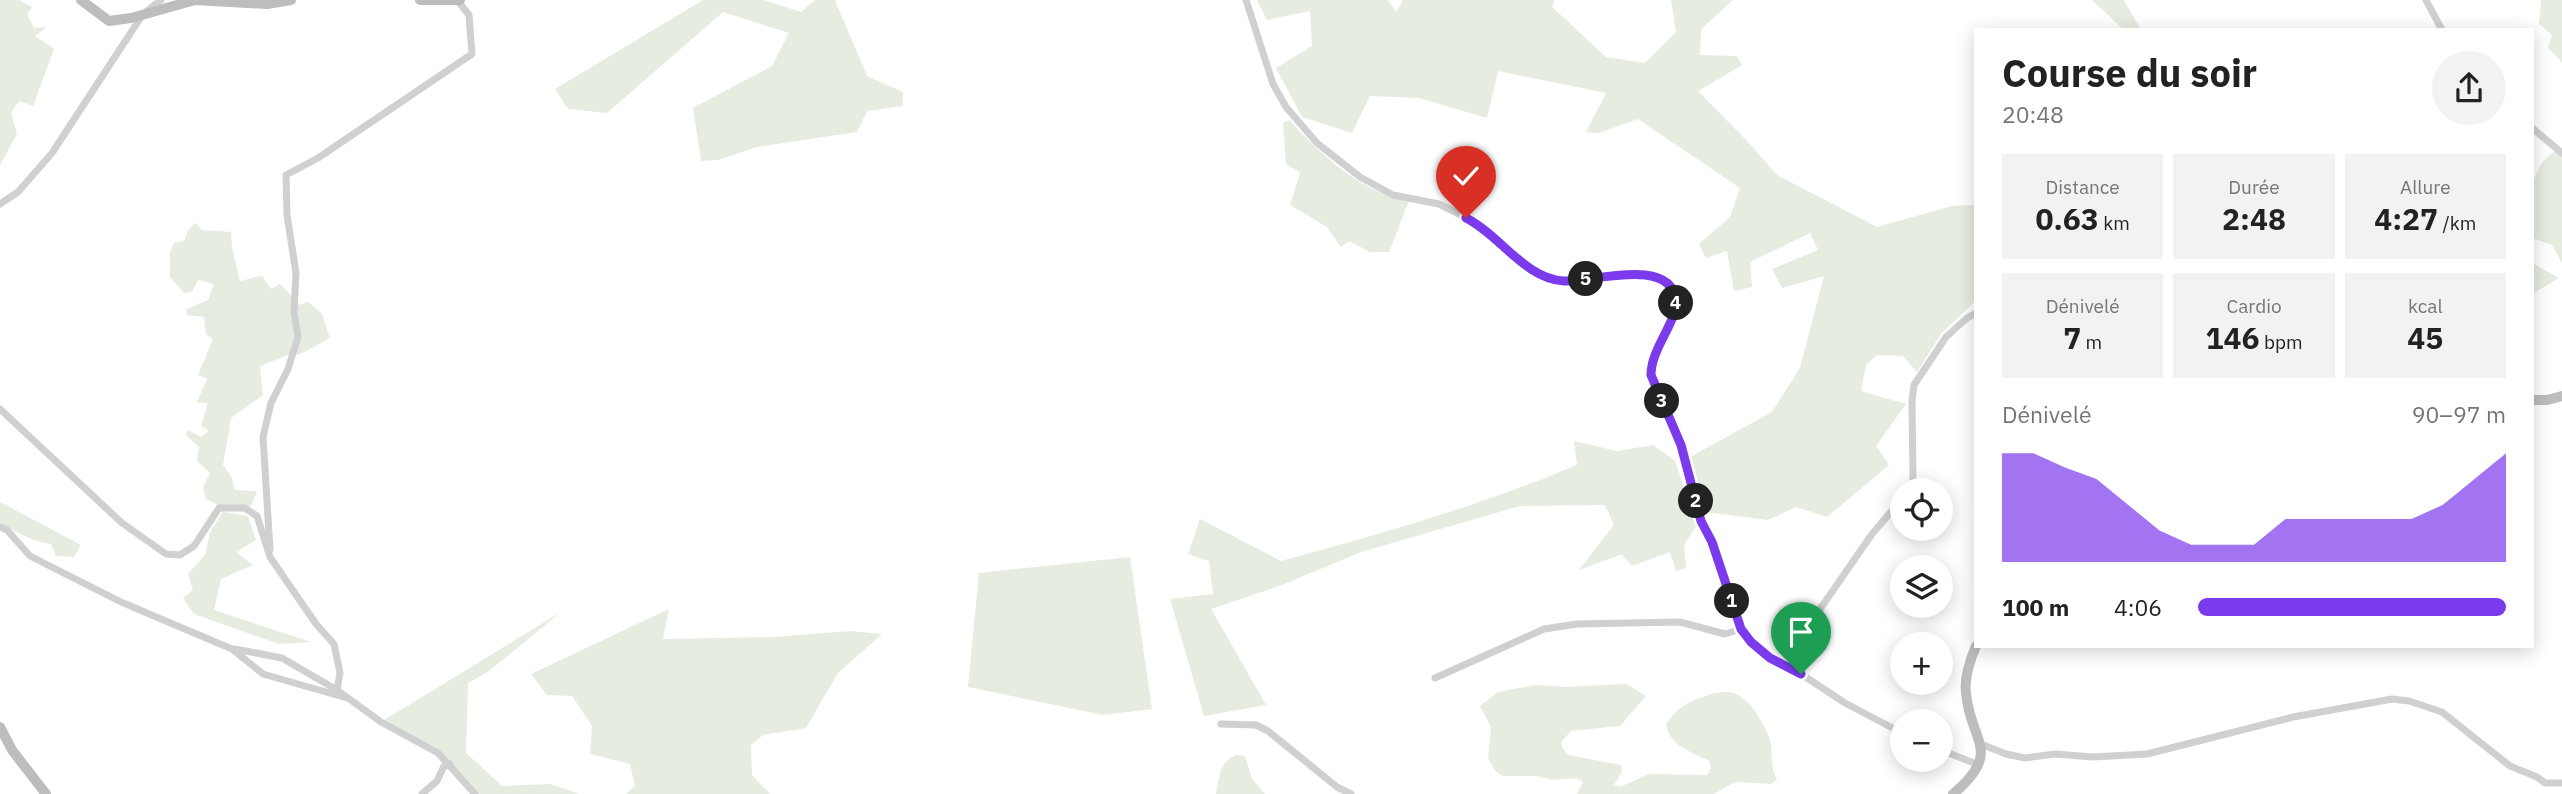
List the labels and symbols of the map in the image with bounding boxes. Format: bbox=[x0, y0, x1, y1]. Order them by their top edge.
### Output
pin bbox=[1436, 146, 1496, 218]
pin: 5 bbox=[1568, 262, 1604, 296]
pin: 4 bbox=[1658, 286, 1694, 320]
pin: 3 bbox=[1644, 384, 1680, 418]
pin: 2 bbox=[1678, 484, 1714, 518]
pin: 1 bbox=[1714, 584, 1750, 618]
pin bbox=[1771, 602, 1831, 674]

